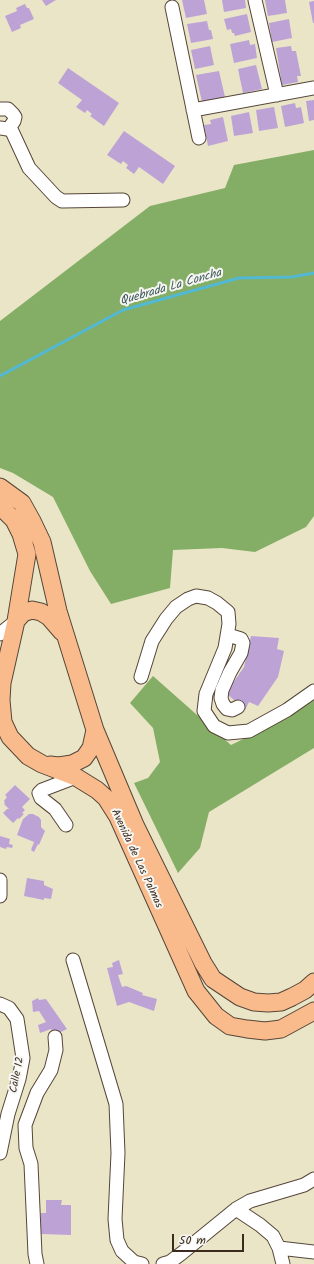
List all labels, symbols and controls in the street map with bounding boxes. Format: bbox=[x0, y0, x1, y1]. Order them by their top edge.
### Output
water label: Quebrada La Concha bbox=[119, 267, 223, 309]
street label: Avenida de Las Palmas bbox=[107, 808, 165, 910]
street label: Calle 12 bbox=[8, 1056, 28, 1094]
scale bar bbox=[174, 1226, 246, 1252]
text: 50 m bbox=[179, 1231, 206, 1250]

